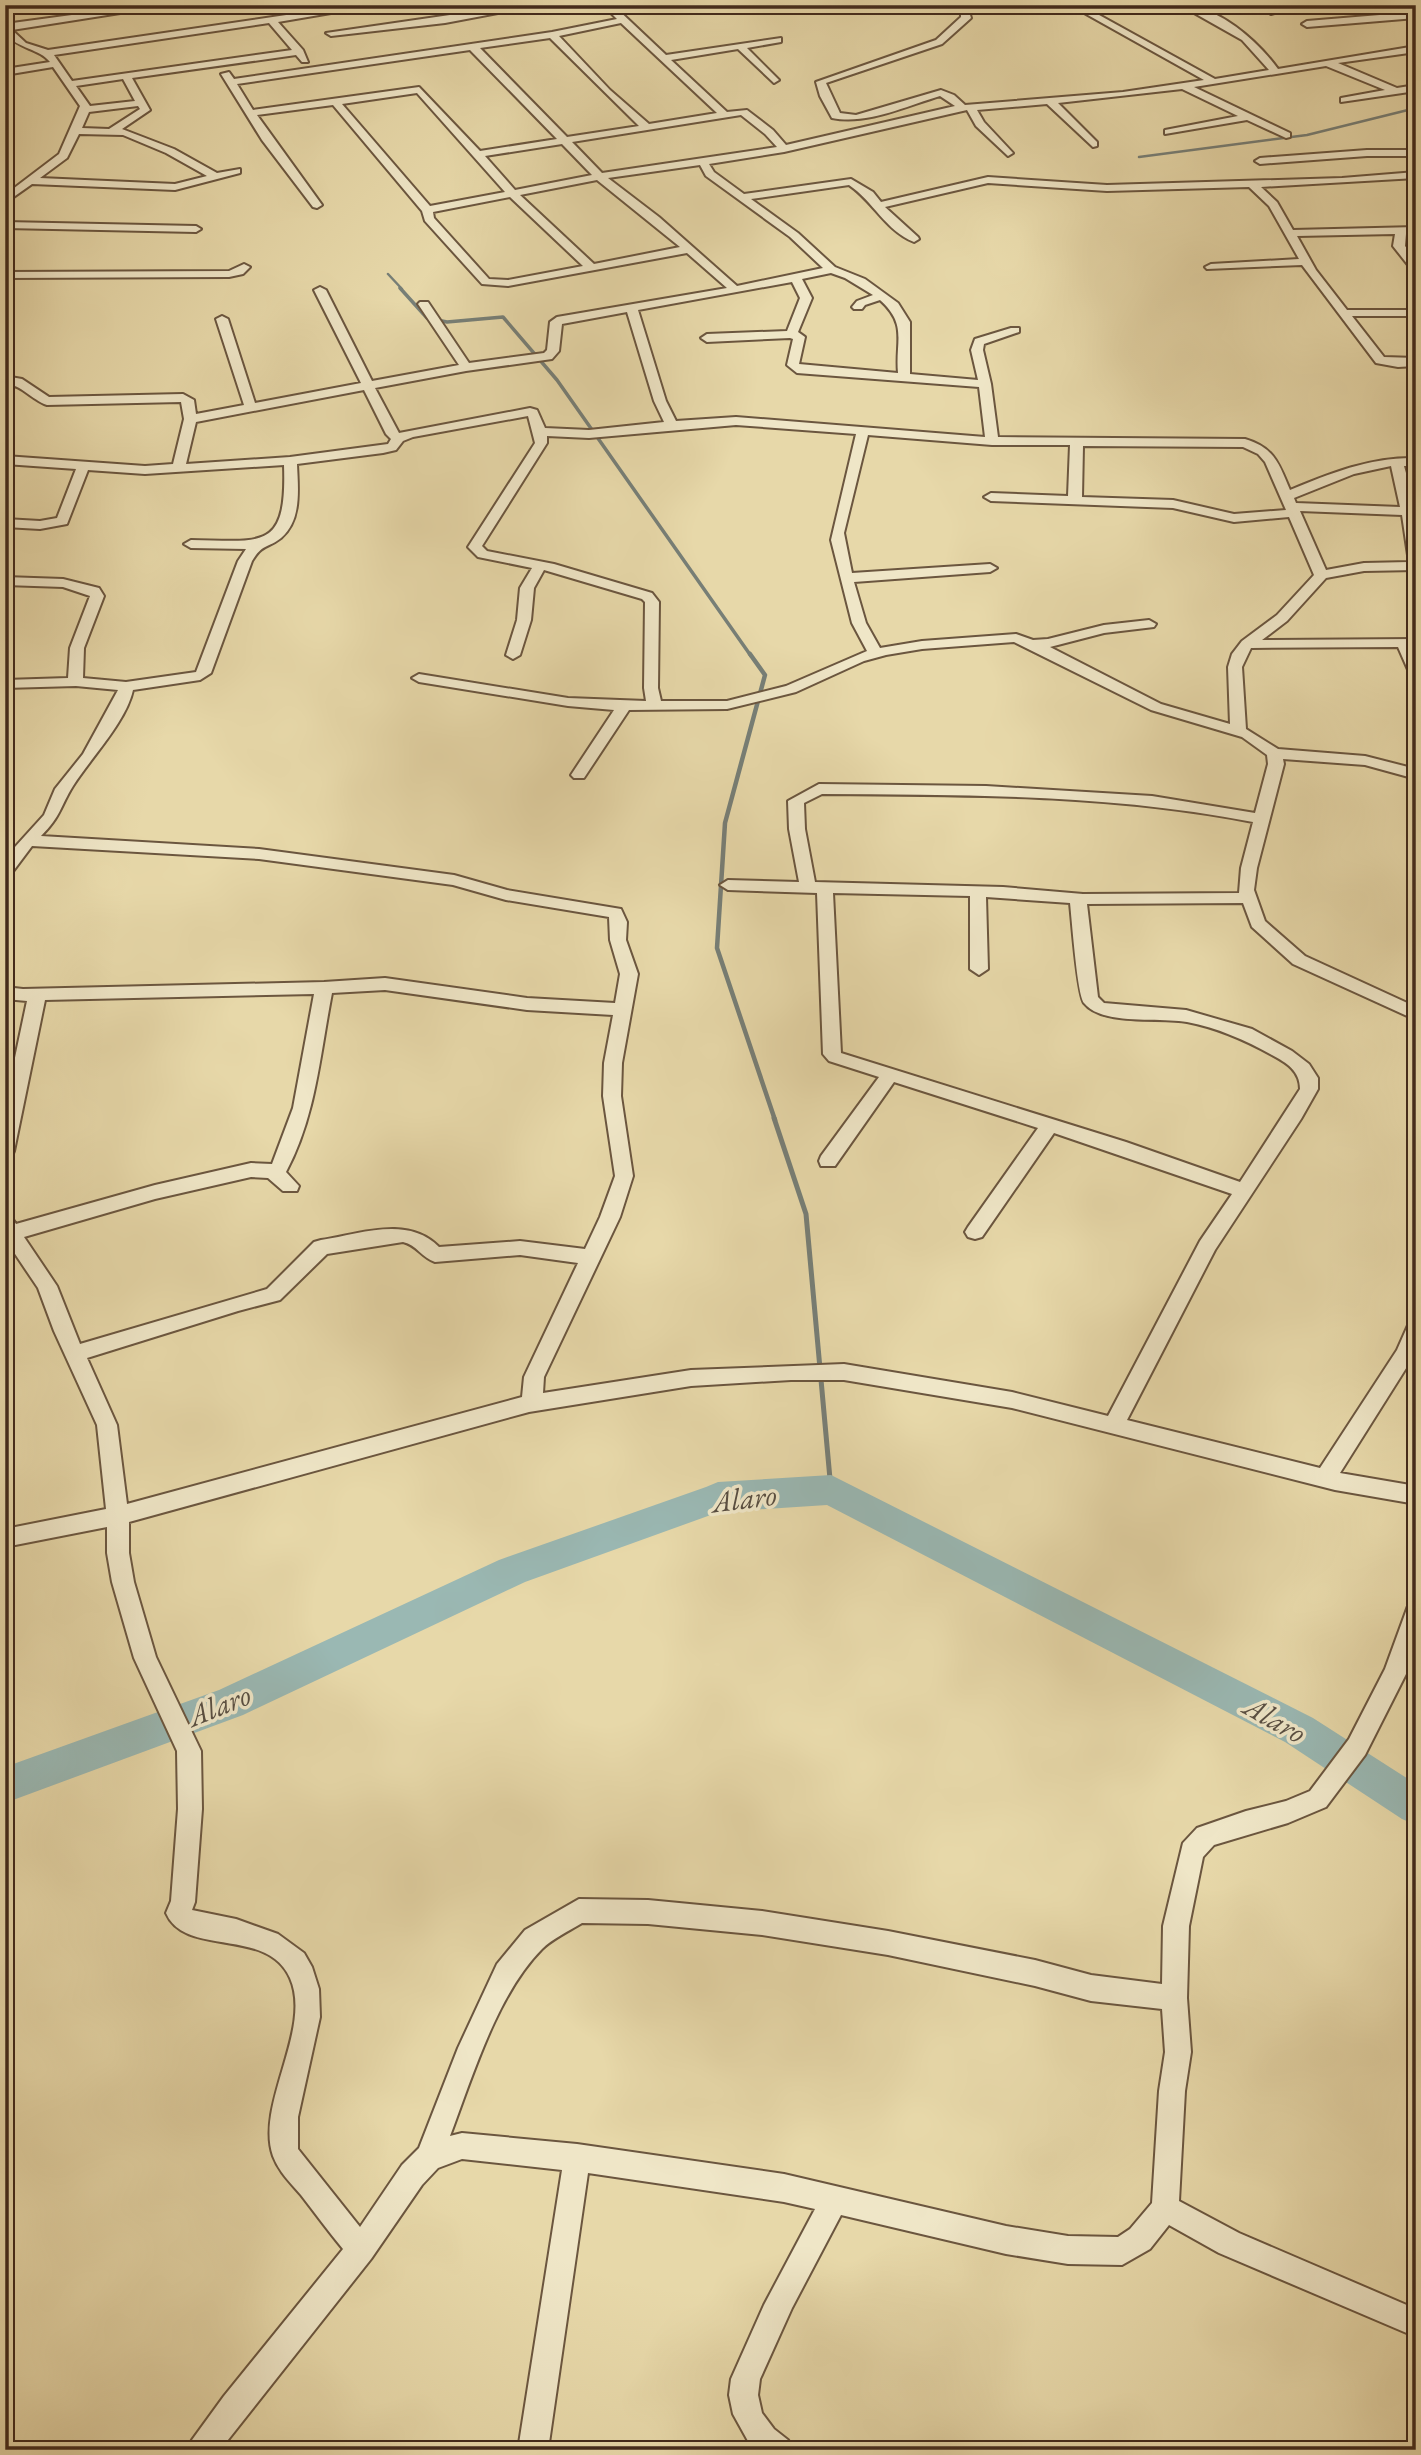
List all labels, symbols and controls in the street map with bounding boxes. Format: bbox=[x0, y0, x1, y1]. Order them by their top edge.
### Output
water label: Alaro bbox=[707, 1475, 779, 1522]
water label: Alaro bbox=[180, 1675, 257, 1736]
water label: Alaro bbox=[1235, 1685, 1313, 1752]

